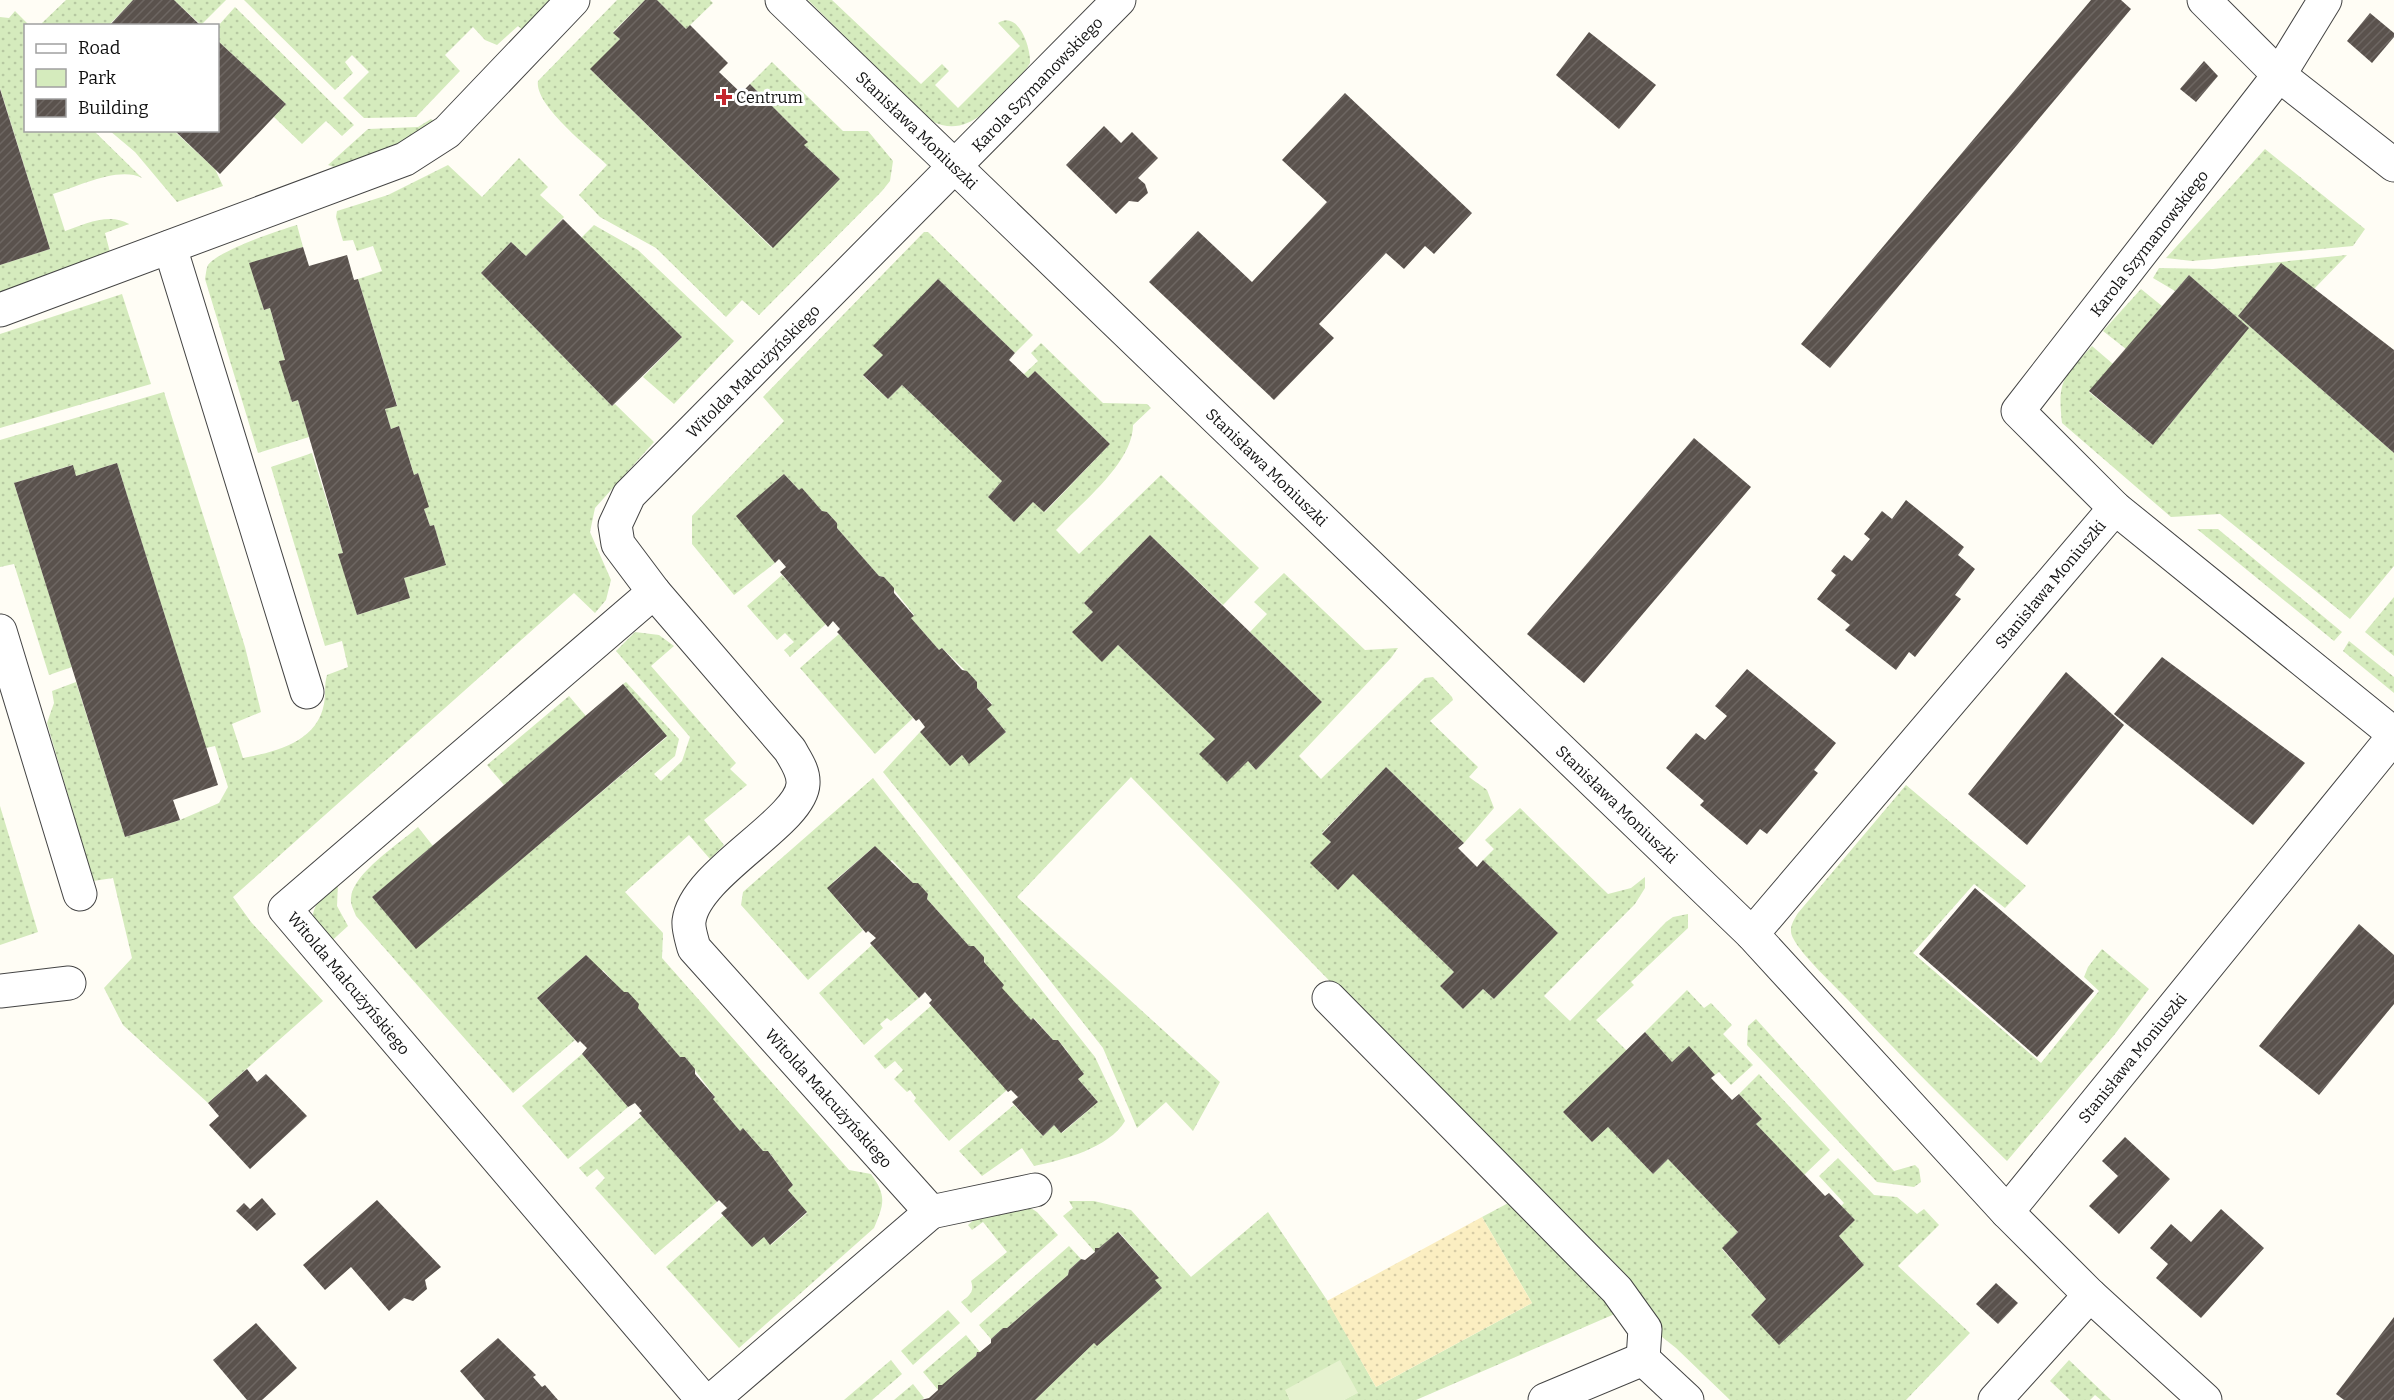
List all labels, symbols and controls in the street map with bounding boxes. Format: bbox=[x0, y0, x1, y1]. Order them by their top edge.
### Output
street label: Karola Szymanowskiego bbox=[968, 13, 1107, 156]
legend bbox=[24, 24, 219, 132]
text: Road bbox=[78, 37, 121, 59]
text: Park bbox=[78, 67, 117, 89]
street label: Stanisława Moniuszki bbox=[852, 67, 981, 193]
place label: Centrum bbox=[736, 88, 803, 107]
marker: Centrum bbox=[717, 90, 731, 104]
text: Building bbox=[78, 97, 149, 119]
street label: Karola Szymanowskiego bbox=[2086, 166, 2212, 320]
street label: Witolda Małcużyńskiego bbox=[683, 301, 824, 442]
street label: Stanisława Moniuszki bbox=[1202, 404, 1331, 530]
street label: Stanisława Moniuszki bbox=[1991, 516, 2110, 652]
street label: Stanisława Moniuszki bbox=[1552, 741, 1681, 867]
street label: Witolda Małcużyńskiego bbox=[283, 908, 414, 1059]
street label: Stanisława Moniuszki bbox=[2074, 989, 2191, 1127]
street label: Witolda Małcużyńskiego bbox=[761, 1025, 896, 1172]

